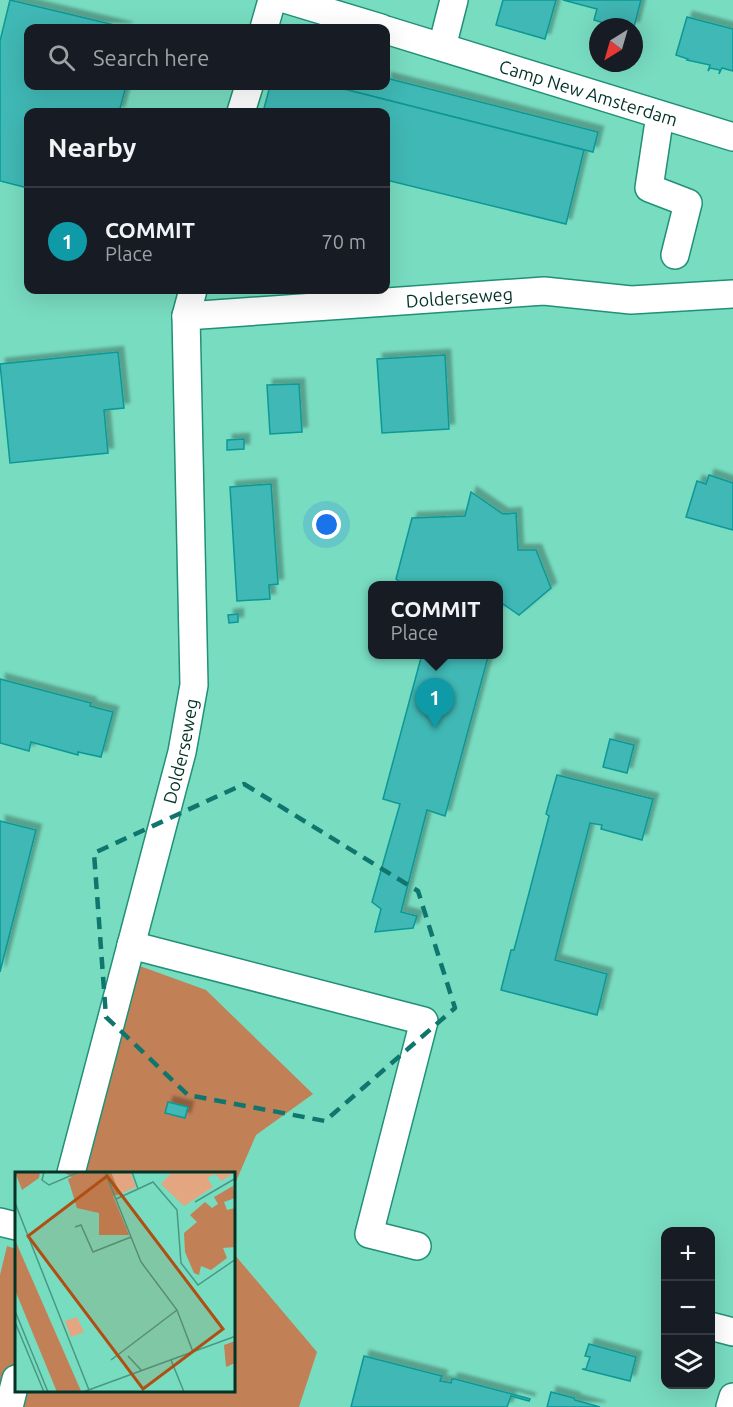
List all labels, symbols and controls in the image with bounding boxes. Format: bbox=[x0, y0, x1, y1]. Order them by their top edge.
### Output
north arrow bbox=[589, 18, 643, 72]
search box bbox=[24, 24, 390, 90]
icon: search bbox=[45, 41, 78, 74]
text: Search here bbox=[93, 45, 209, 70]
street label: Camp New Amsterdam bbox=[497, 56, 680, 129]
text: Nearby bbox=[48, 133, 136, 162]
text: COMMIT bbox=[105, 217, 195, 242]
text: 1 bbox=[62, 230, 73, 253]
text: 70 m bbox=[322, 230, 366, 253]
text: Place bbox=[105, 242, 153, 265]
street label: Dolderseweg bbox=[405, 283, 514, 311]
your location bbox=[312, 510, 341, 539]
popup bbox=[368, 581, 503, 659]
text: COMMIT bbox=[391, 596, 480, 621]
text: Place bbox=[391, 621, 438, 644]
pin: 1 bbox=[416, 678, 454, 728]
street label: Dolderseweg bbox=[159, 697, 201, 806]
inset map bbox=[15, 1172, 236, 1392]
map controls bbox=[661, 1227, 715, 1389]
button: + bbox=[661, 1227, 715, 1281]
button: − bbox=[661, 1281, 715, 1335]
button: layers bbox=[661, 1335, 715, 1389]

